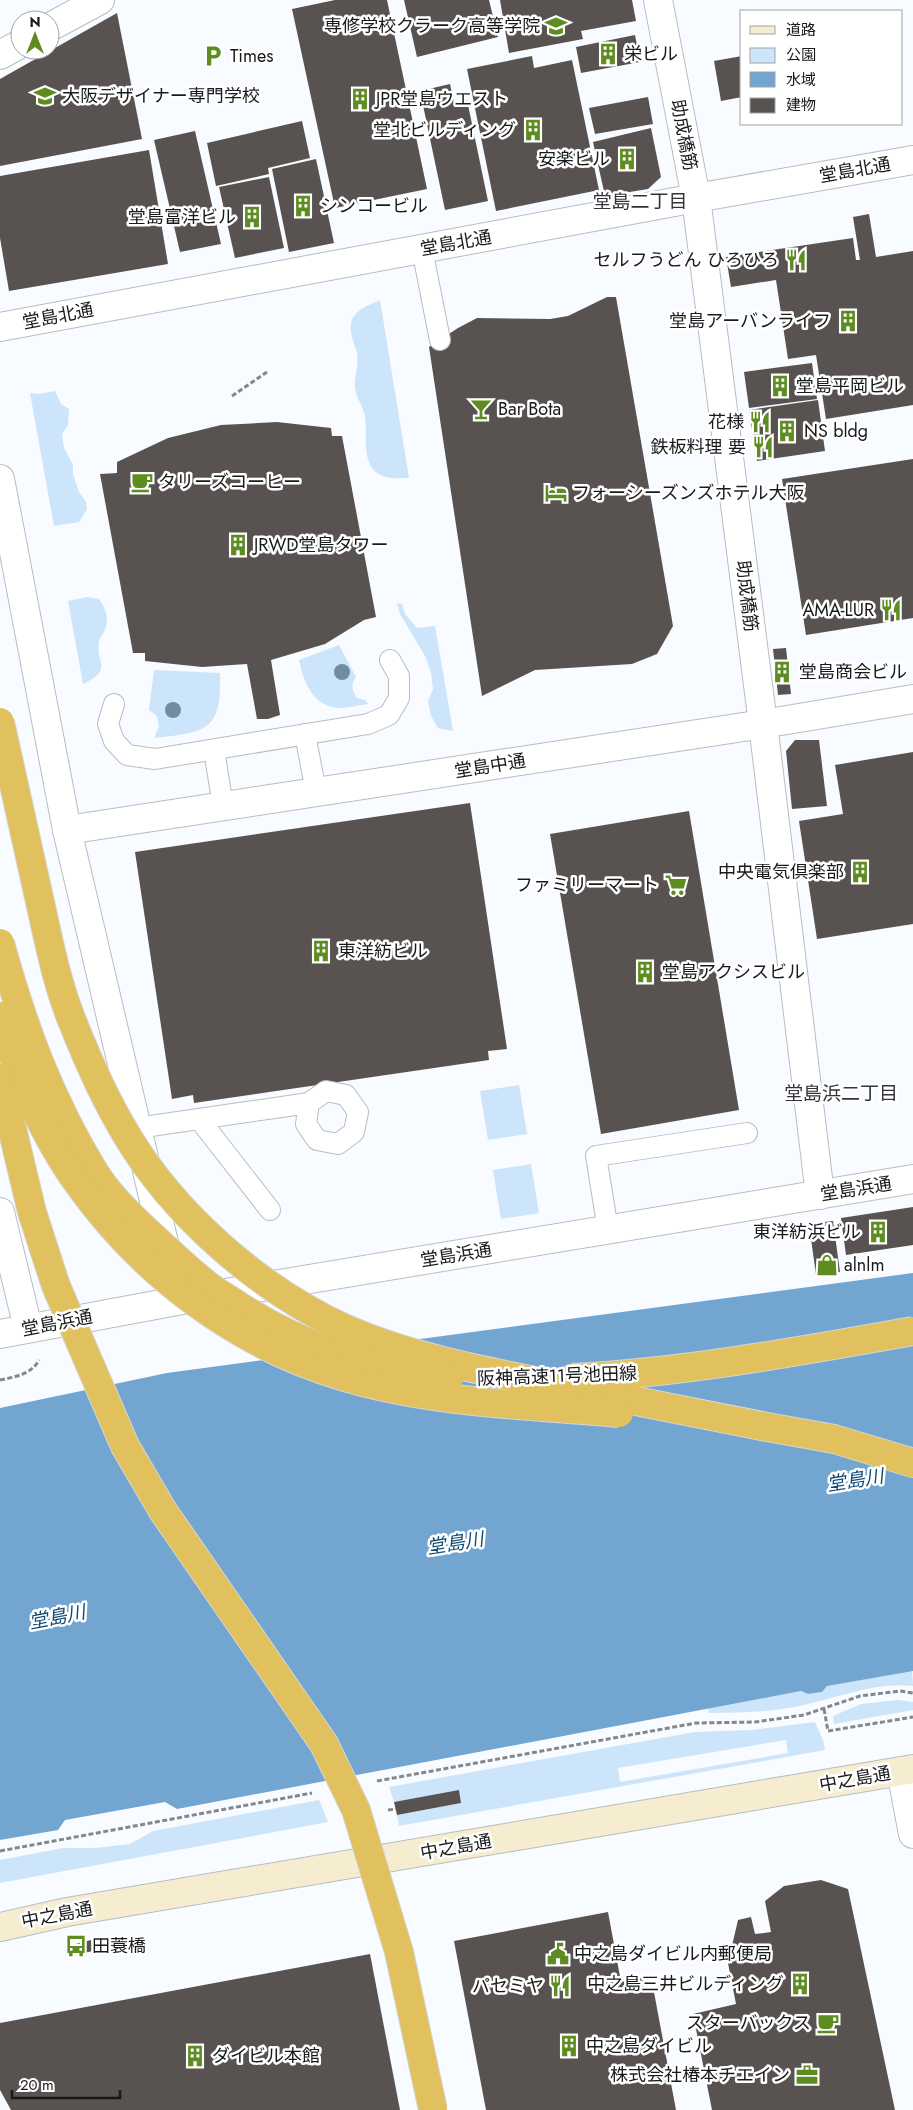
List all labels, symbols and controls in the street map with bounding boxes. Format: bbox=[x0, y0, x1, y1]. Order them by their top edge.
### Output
north arrow bbox=[10, 10, 60, 60]
legend bbox=[740, 10, 903, 125]
text: N bbox=[29, 12, 41, 32]
place label: 専修学校クラーク高等学院 bbox=[324, 13, 540, 39]
school or university icon: 専修学校クラーク高等学院 bbox=[543, 13, 569, 39]
text: 道路 bbox=[786, 19, 816, 41]
building icon: 栄ビル bbox=[595, 41, 621, 67]
place label: 栄ビル bbox=[624, 41, 678, 67]
parking icon: Times bbox=[200, 43, 226, 69]
place label: Times bbox=[230, 43, 274, 69]
text: 公園 bbox=[786, 44, 816, 66]
text: 水域 bbox=[786, 69, 816, 91]
school or university icon: 大阪デザイナー専門学校 bbox=[32, 83, 58, 109]
place label: 大阪デザイナー専門学校 bbox=[62, 83, 260, 109]
building icon: JPR堂島ウエスト bbox=[347, 86, 373, 112]
place label: JPR堂島ウエスト bbox=[374, 86, 508, 112]
text: 建物 bbox=[786, 94, 816, 116]
street label: 助成橋筋 bbox=[664, 97, 704, 173]
place label: 堂北ビルディング bbox=[373, 117, 516, 143]
building icon: 堂北ビルディング bbox=[520, 117, 546, 143]
place label: 安楽ビル bbox=[538, 146, 610, 172]
building icon: 安楽ビル bbox=[614, 146, 640, 172]
street label: 堂島北通 bbox=[817, 151, 893, 189]
district label: 堂島二丁目 bbox=[592, 188, 688, 215]
building icon: シンコービル bbox=[290, 193, 316, 219]
place label: シンコービル bbox=[320, 193, 428, 219]
place label: 堂島富洋ビル bbox=[128, 204, 236, 230]
building icon: 堂島富洋ビル bbox=[239, 204, 265, 230]
street label: 堂島北通 bbox=[418, 224, 494, 262]
place label: セルフうどん ひろひろ bbox=[594, 247, 779, 273]
restaurant icon: セルフうどん ひろひろ bbox=[783, 247, 809, 273]
street label: 堂島北通 bbox=[20, 296, 96, 336]
place label: 堂島アーバンライフ bbox=[669, 308, 831, 334]
building icon: 堂島アーバンライフ bbox=[835, 308, 861, 334]
building icon: 堂島平岡ビル bbox=[767, 373, 793, 399]
place label: 堂島平岡ビル bbox=[796, 373, 904, 399]
bar icon: Bar Bota bbox=[468, 396, 494, 422]
place label: Bar Bota bbox=[498, 396, 561, 422]
place label: 花様 bbox=[708, 409, 744, 435]
restaurant icon: 花様 bbox=[747, 409, 773, 435]
building icon: NS bldg bbox=[774, 418, 800, 444]
place label: NS bldg bbox=[804, 418, 868, 444]
place label: 鉄板料理 要 bbox=[651, 434, 746, 460]
restaurant icon: 鉄板料理 要 bbox=[750, 434, 776, 460]
cafe icon: タリーズコーヒー bbox=[129, 469, 155, 495]
place label: タリーズコーヒー bbox=[158, 469, 301, 495]
hotel icon: フォーシーズンズホテル大阪 bbox=[543, 480, 569, 506]
place label: フォーシーズンズホテル大阪 bbox=[572, 480, 804, 506]
building icon: JRWD堂島タワー bbox=[225, 532, 251, 558]
place label: JRWD堂島タワー bbox=[252, 532, 388, 558]
street label: 助成橋筋 bbox=[730, 559, 764, 633]
place label: AMA-LUR bbox=[802, 597, 874, 623]
restaurant icon: AMA-LUR bbox=[878, 597, 904, 623]
building icon: 堂島商会ビル bbox=[769, 659, 795, 685]
place label: 堂島商会ビル bbox=[799, 659, 907, 685]
street label: 堂島中通 bbox=[452, 748, 528, 784]
place label: 中央電気倶楽部 bbox=[718, 859, 844, 885]
building icon: 中央電気倶楽部 bbox=[847, 859, 873, 885]
place label: ファミリーマート bbox=[515, 872, 659, 898]
supermarket icon: ファミリーマート bbox=[663, 872, 689, 898]
building icon: 東洋紡ビル bbox=[308, 938, 334, 964]
place label: 東洋紡ビル bbox=[338, 938, 428, 964]
building icon: 堂島アクシスビル bbox=[632, 959, 658, 985]
place label: 堂島アクシスビル bbox=[662, 959, 805, 985]
district label: 堂島浜二丁目 bbox=[784, 1080, 898, 1107]
street label: 堂島浜通 bbox=[818, 1171, 894, 1207]
place label: 東洋紡浜ビル bbox=[753, 1219, 861, 1245]
building icon: 東洋紡浜ビル bbox=[865, 1219, 891, 1245]
street label: 堂島浜通 bbox=[418, 1237, 494, 1273]
shop icon: alnlm bbox=[814, 1252, 840, 1278]
place label: alnlm bbox=[844, 1252, 884, 1278]
street label: 堂島浜通 bbox=[19, 1303, 95, 1343]
street label: 阪神高速11号池田線 bbox=[476, 1360, 638, 1392]
water label: 堂島川 bbox=[825, 1462, 887, 1498]
water label: 堂島川 bbox=[425, 1525, 487, 1561]
water label: 堂島川 bbox=[26, 1598, 90, 1636]
street label: 中之島通 bbox=[817, 1760, 893, 1798]
street label: 中之島通 bbox=[418, 1828, 494, 1866]
street label: 中之島通 bbox=[19, 1895, 95, 1935]
bus stop icon: 田蓑橋 bbox=[63, 1933, 89, 1959]
place label: 田蓑橋 bbox=[92, 1933, 146, 1959]
public building icon: 中之島ダイビル内郵便局 bbox=[545, 1941, 571, 1967]
place label: 中之島ダイビル内郵便局 bbox=[574, 1941, 772, 1967]
place label: 中之島三井ビルディング bbox=[587, 1971, 784, 1997]
building icon: 中之島三井ビルディング bbox=[787, 1971, 813, 1997]
place label: パセミヤ bbox=[472, 1973, 544, 1999]
restaurant icon: パセミヤ bbox=[547, 1973, 573, 1999]
place label: スターバックス bbox=[686, 2010, 811, 2036]
cafe icon: スターバックス bbox=[815, 2010, 841, 2036]
building icon: 中之島ダイビル bbox=[556, 2033, 582, 2059]
place label: 中之島ダイビル bbox=[586, 2033, 712, 2059]
building icon: ダイビル本館 bbox=[182, 2043, 208, 2069]
place label: ダイビル本館 bbox=[212, 2043, 320, 2069]
place label: 株式会社椿本チエイン bbox=[610, 2062, 790, 2088]
office icon: 株式会社椿本チエイン bbox=[794, 2062, 820, 2088]
scale bar bbox=[12, 2068, 120, 2100]
text: 20 m bbox=[20, 2074, 54, 2096]

